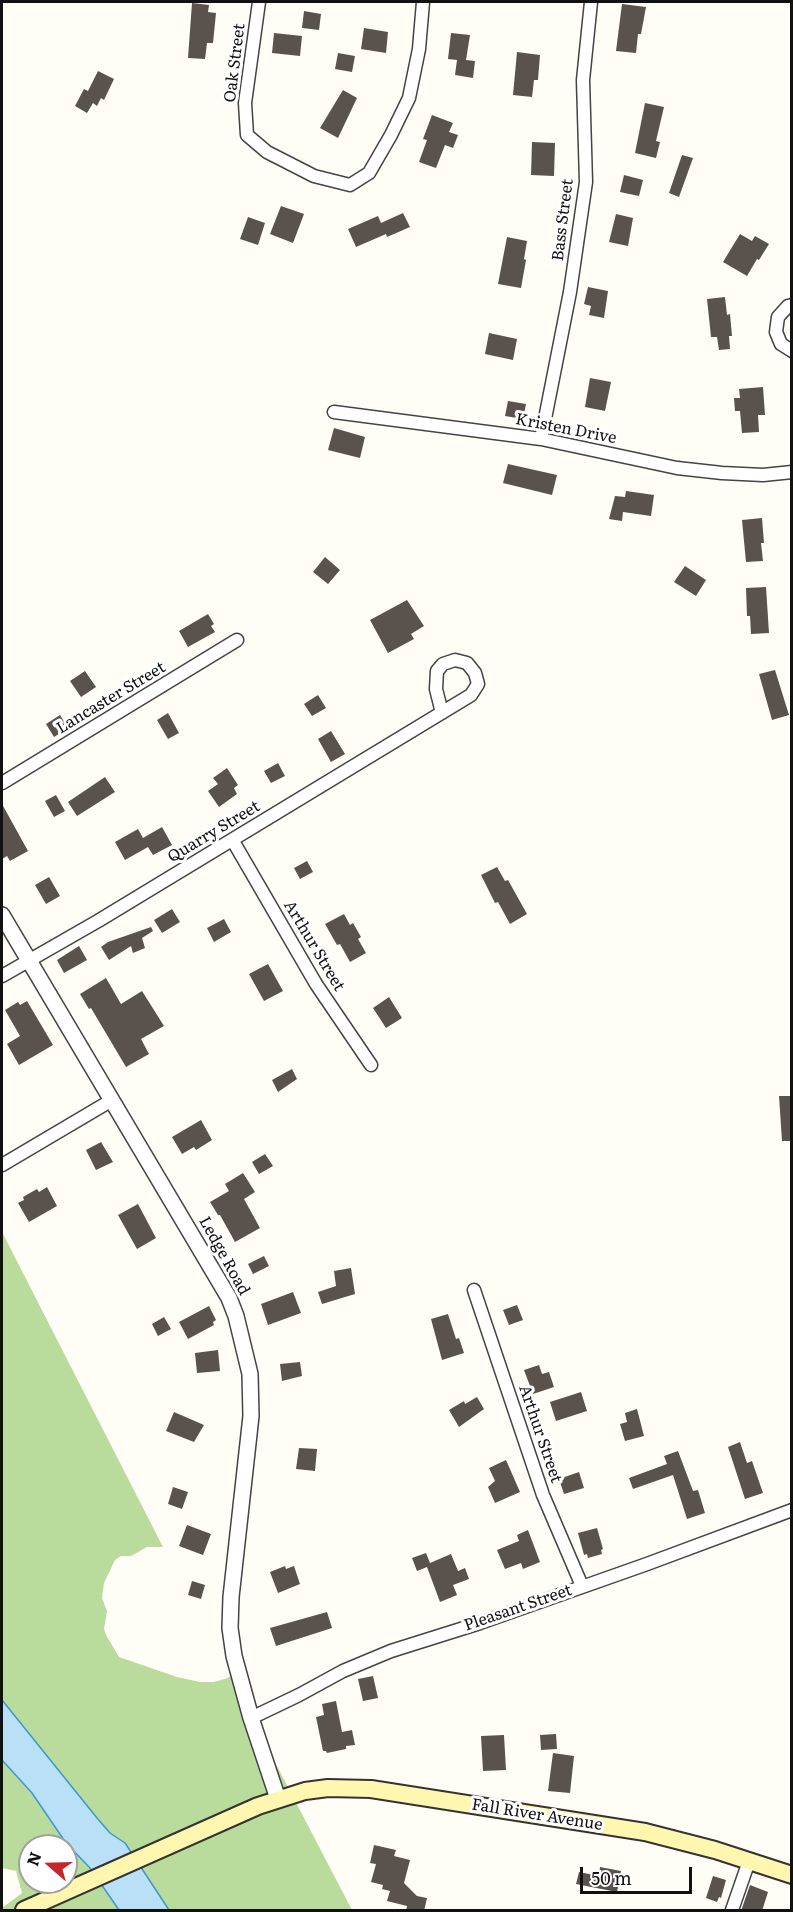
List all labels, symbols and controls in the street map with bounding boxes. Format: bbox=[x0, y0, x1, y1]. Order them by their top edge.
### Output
street label: Oak Street bbox=[221, 22, 249, 104]
street label: Bass Street bbox=[548, 178, 578, 262]
street label: Kristen Drive bbox=[514, 410, 618, 448]
street label: Lancaster Street bbox=[53, 658, 169, 738]
street label: Quarry Street bbox=[164, 797, 264, 867]
street label: Arthur Street bbox=[279, 897, 349, 995]
street label: Ledge Road bbox=[194, 1213, 254, 1299]
street label: Arthur Street bbox=[514, 1382, 566, 1486]
street label: Pleasant Street bbox=[462, 1581, 574, 1635]
street label: Fall River Avenue bbox=[470, 1795, 604, 1835]
north arrow bbox=[18, 1834, 78, 1894]
text: N bbox=[19, 1848, 47, 1869]
scale bar bbox=[583, 1855, 696, 1893]
text: 50 m bbox=[591, 1864, 632, 1891]

